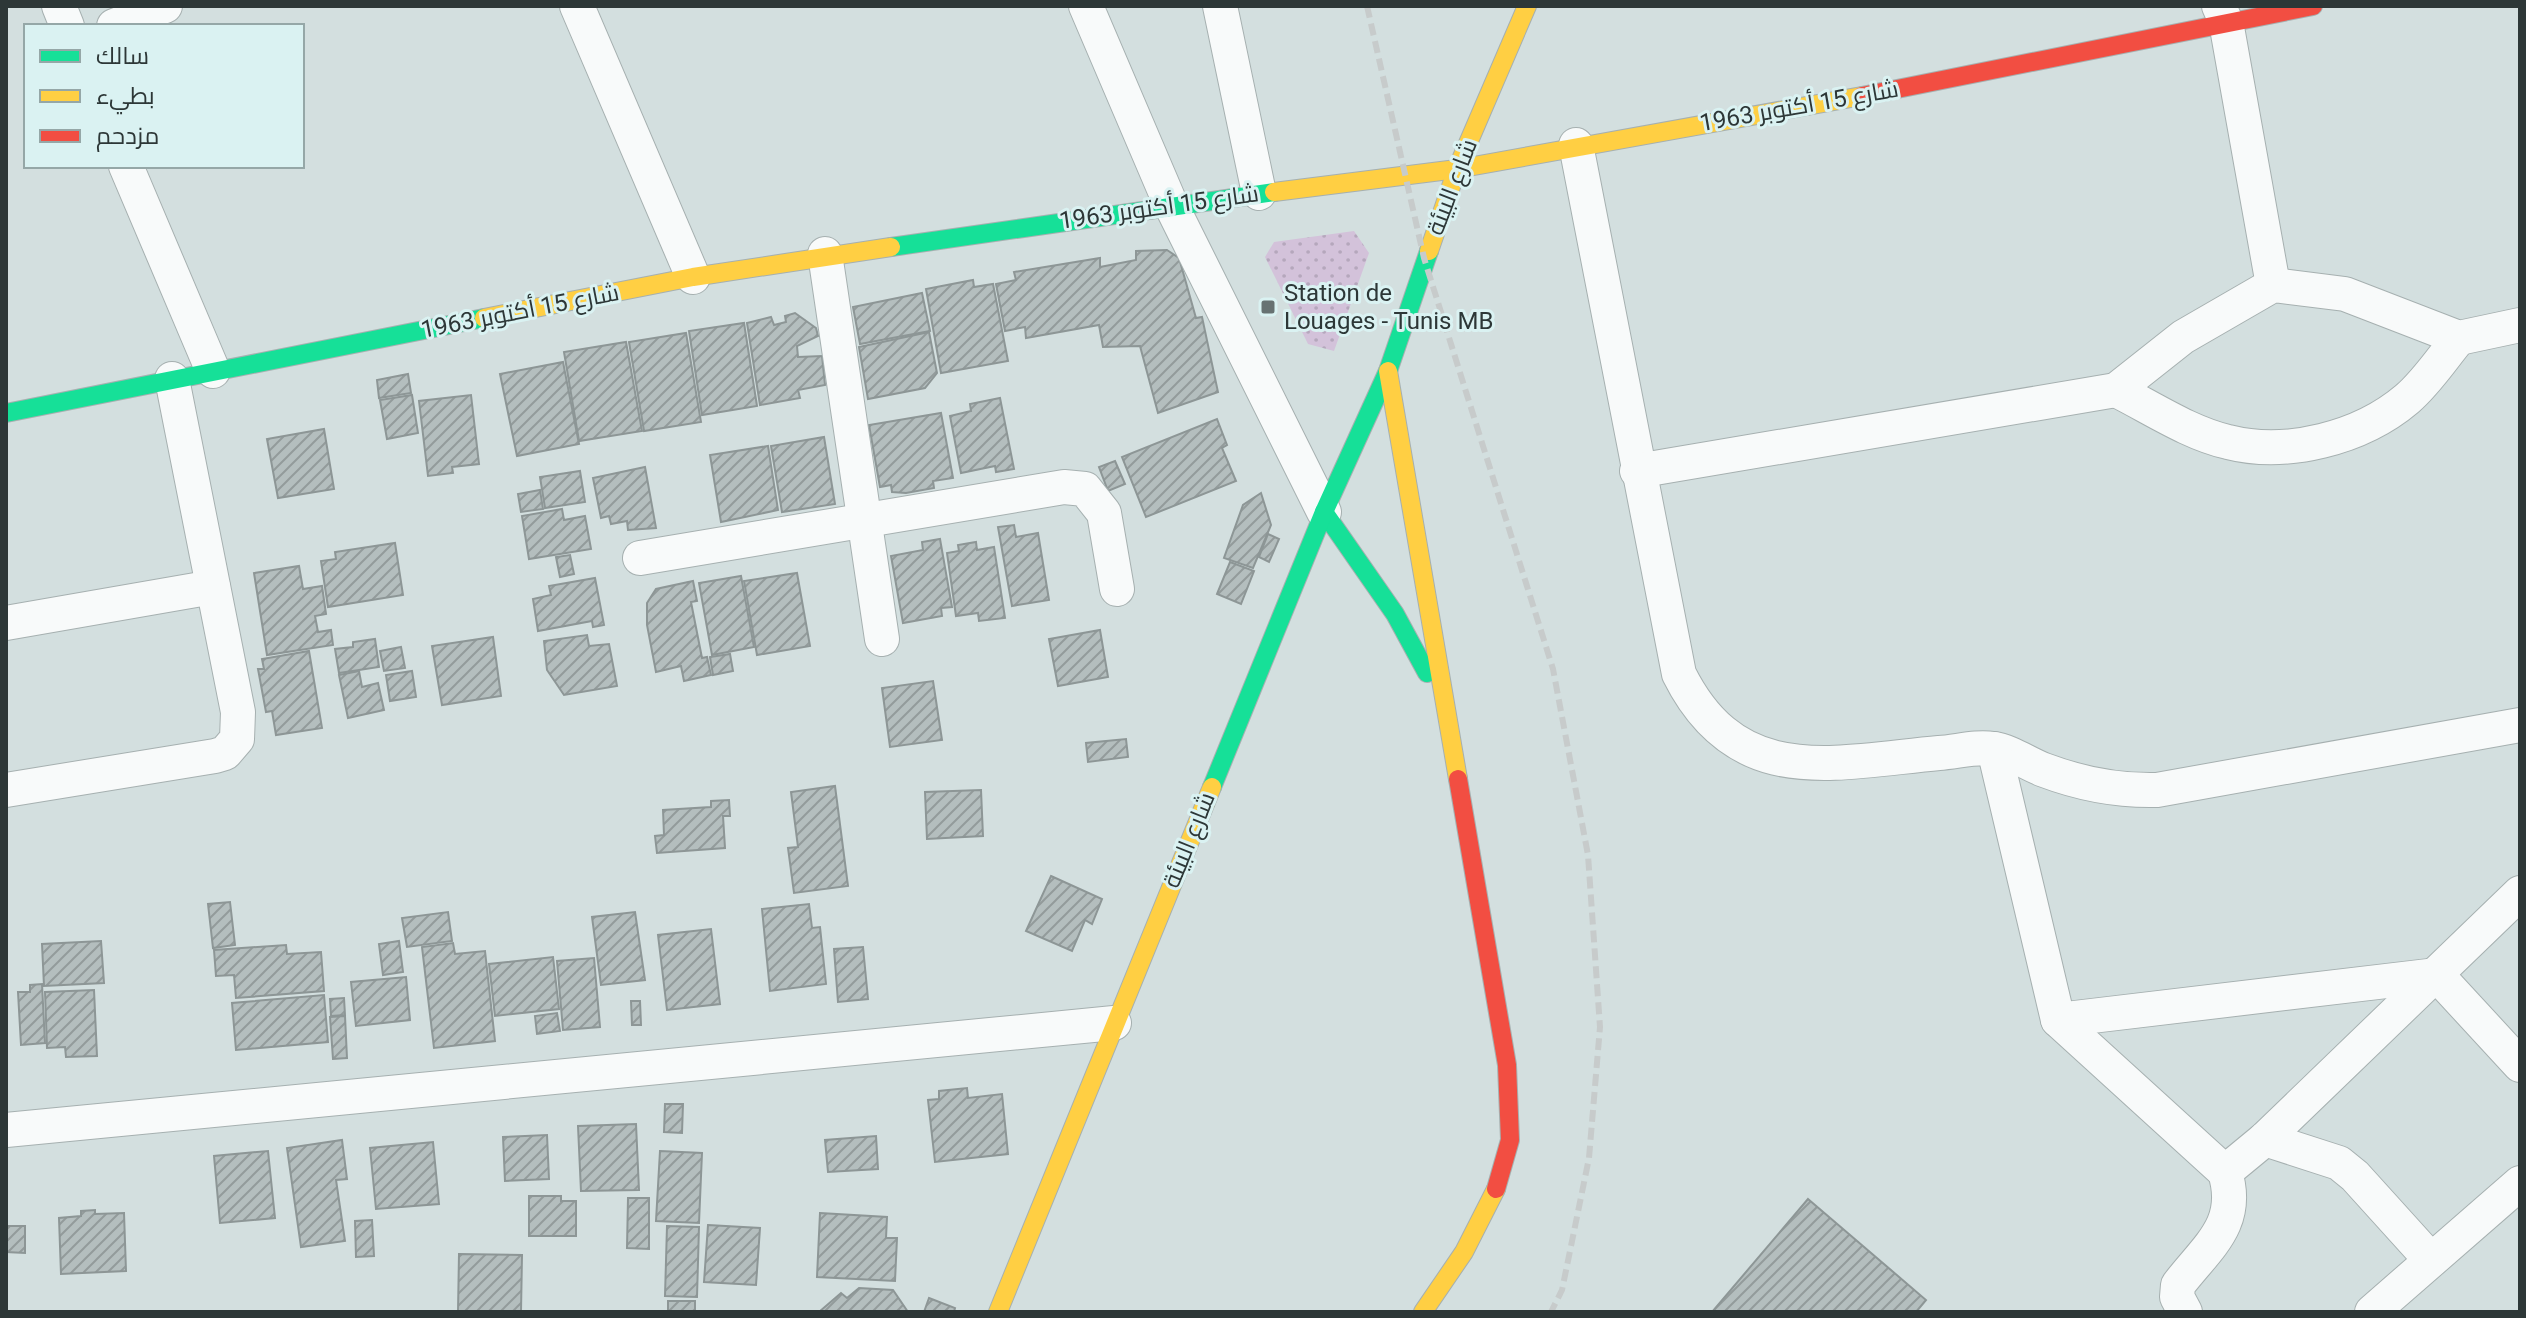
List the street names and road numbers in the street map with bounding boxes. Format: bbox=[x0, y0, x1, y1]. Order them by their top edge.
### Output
street label: شارع 15 أكتوبر 1963 bbox=[1697, 73, 1901, 139]
street label: شارع البيئة bbox=[1421, 135, 1485, 240]
street label: شارع 15 أكتوبر 1963 bbox=[1057, 177, 1261, 237]
street label: شارع 15 أكتوبر 1963 bbox=[418, 276, 622, 346]
street label: شارع البيئة bbox=[1157, 788, 1223, 893]

